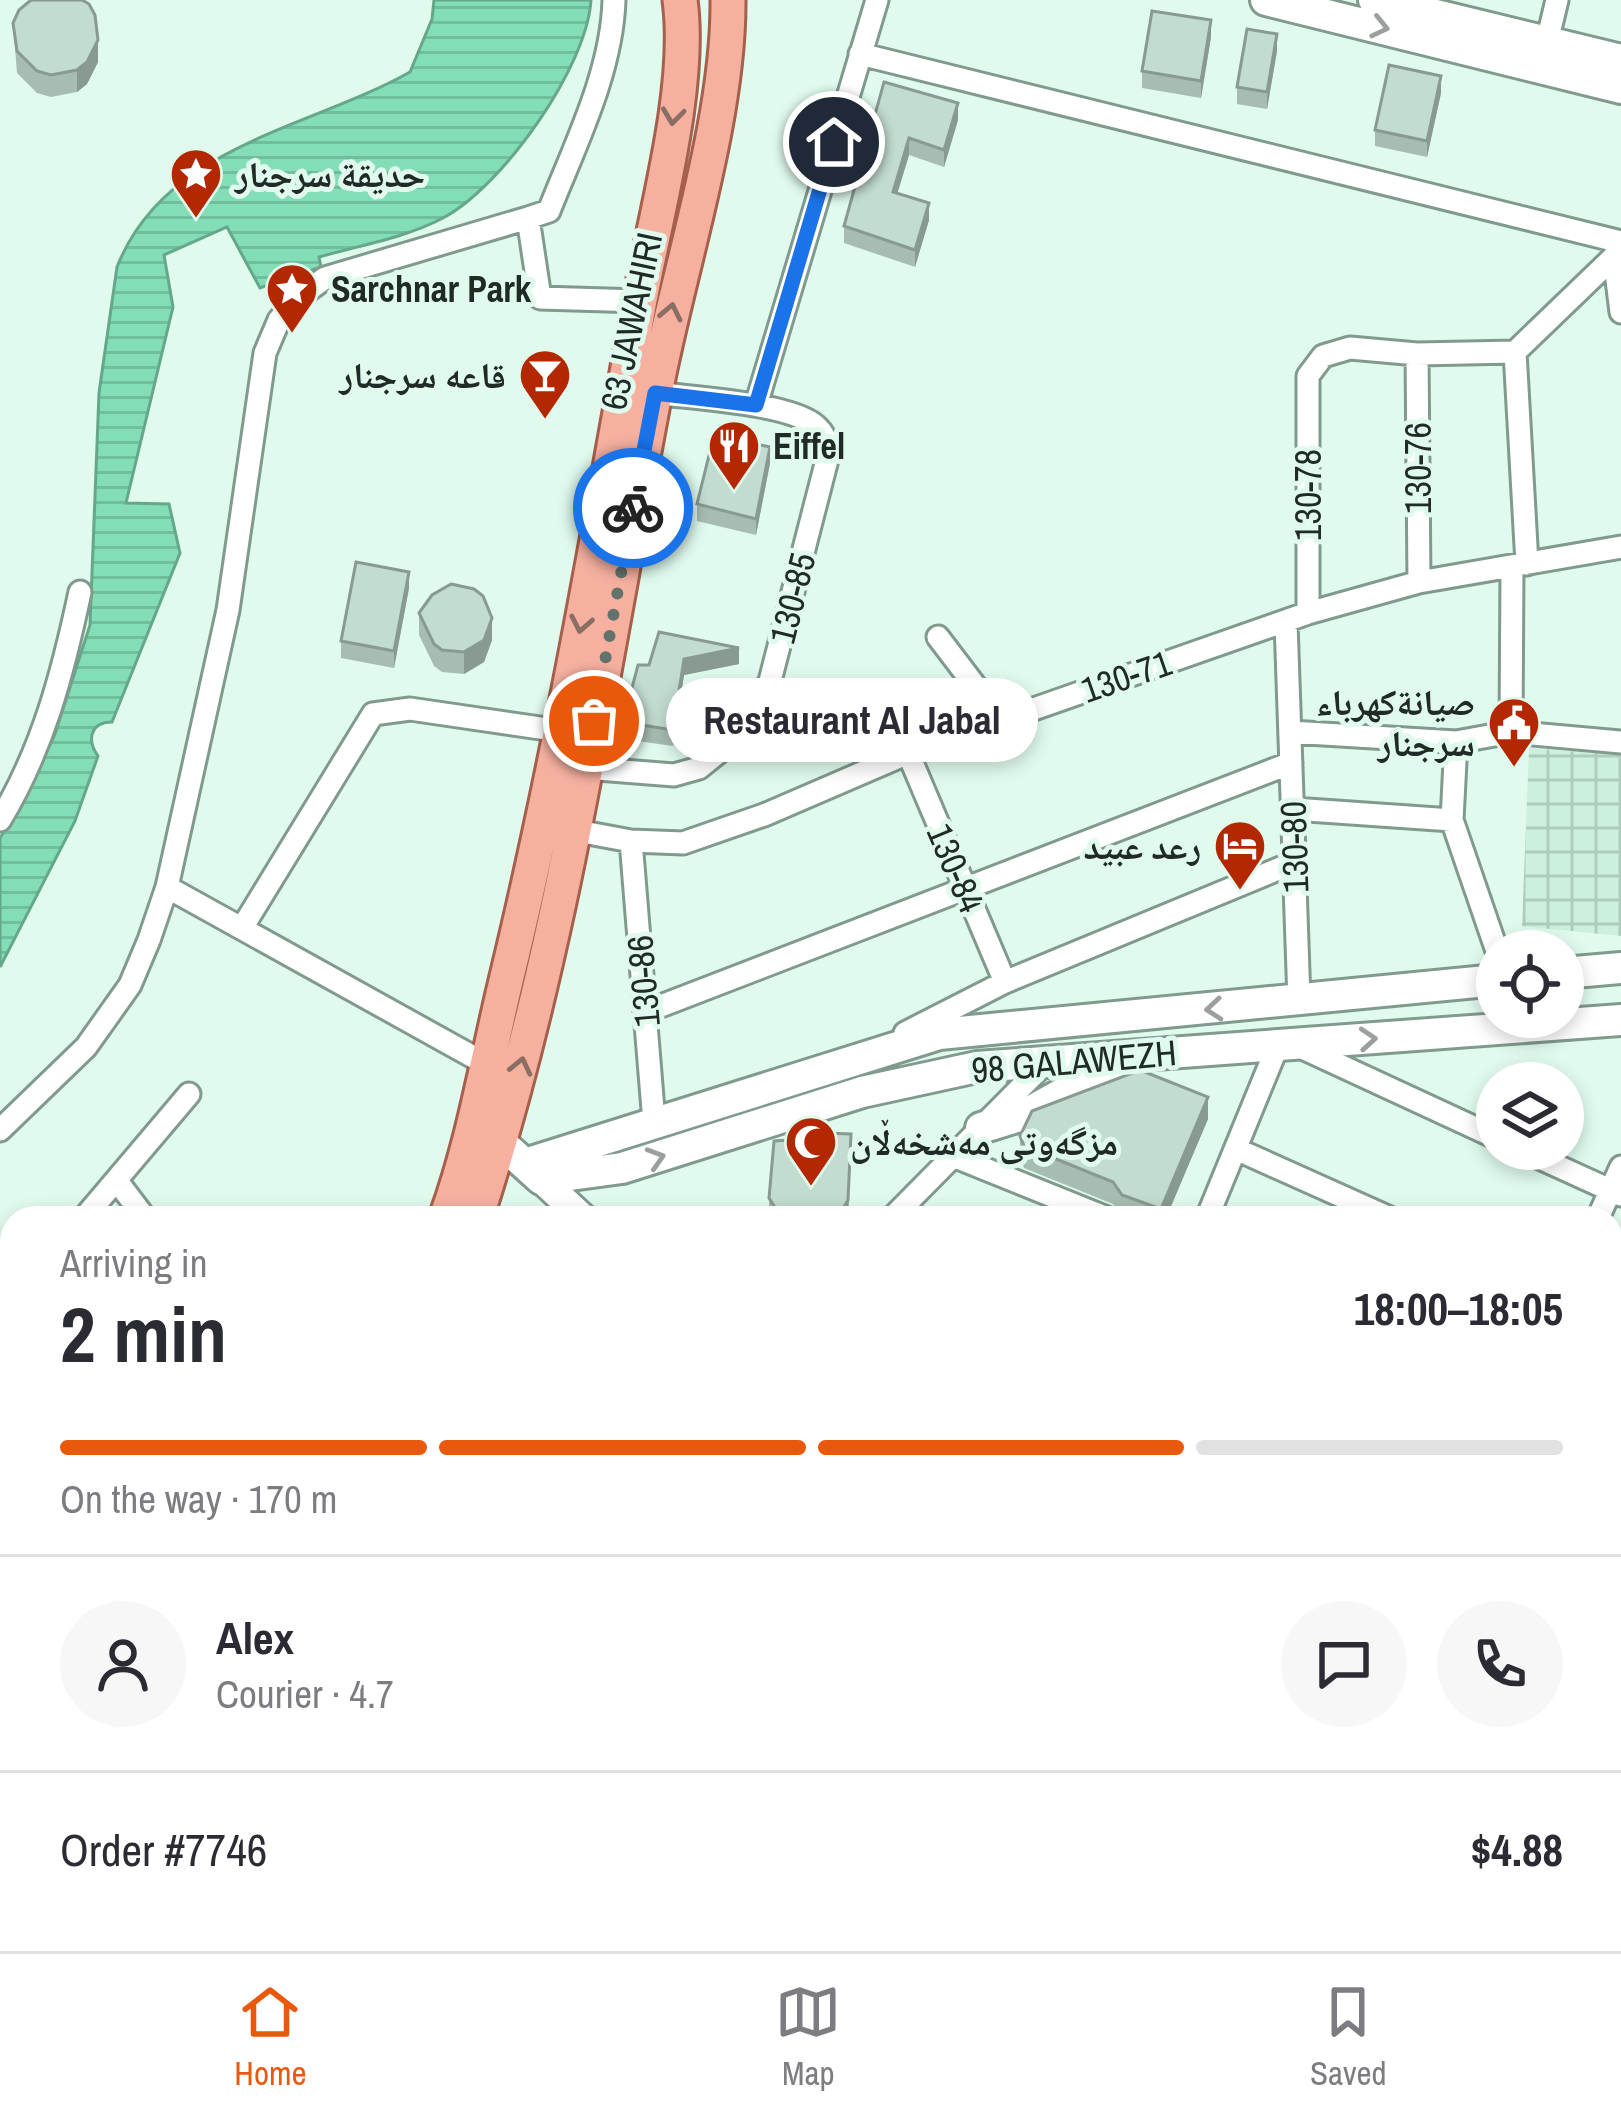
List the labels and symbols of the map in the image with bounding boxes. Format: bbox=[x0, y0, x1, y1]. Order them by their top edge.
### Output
one-way arrow bbox=[1369, 13, 1390, 38]
pin bbox=[783, 91, 885, 193]
one-way arrow bbox=[661, 107, 687, 126]
place icon: حديقة سرجنار bbox=[168, 146, 224, 220]
place label: حديقة سرجنار bbox=[233, 150, 425, 198]
street label: 63 JAWAHIRI bbox=[589, 228, 673, 414]
place icon: Sarchnar Park bbox=[264, 261, 320, 335]
place label: Sarchnar Park bbox=[331, 265, 532, 313]
one-way arrow bbox=[657, 303, 683, 323]
bar icon: قاعه سرجنار bbox=[517, 347, 573, 421]
place label: قاعه سرجنار bbox=[337, 351, 506, 399]
restaurant icon: Eiffel bbox=[706, 418, 762, 492]
place label: Eiffel bbox=[773, 422, 845, 470]
street label: 130-76 bbox=[1394, 422, 1442, 514]
courier bbox=[573, 448, 693, 568]
street label: 130-78 bbox=[1284, 449, 1332, 541]
street label: 130-85 bbox=[758, 548, 826, 648]
one-way arrow bbox=[569, 614, 595, 634]
street label: 130-71 bbox=[1075, 638, 1178, 714]
pin bbox=[543, 670, 645, 772]
place label: صيانةكهرباء سرجنار bbox=[1315, 678, 1475, 767]
callout: Restaurant Al Jabal bbox=[666, 679, 1038, 763]
public building icon: صيانةكهرباء سرجنار bbox=[1486, 695, 1542, 769]
street label: 130-80 bbox=[1268, 800, 1320, 894]
street label: 130-84 bbox=[916, 816, 996, 920]
hotel icon: رعد عبيد bbox=[1212, 818, 1268, 892]
place label: رعد عبيد bbox=[1084, 822, 1201, 870]
street label: 130-86 bbox=[615, 933, 671, 1029]
one-way arrow bbox=[1204, 996, 1223, 1021]
one-way arrow bbox=[1359, 1026, 1378, 1052]
street label: 98 GALAWEZH bbox=[969, 1028, 1179, 1094]
one-way arrow bbox=[508, 1056, 533, 1076]
mosque icon: مزگەوتی مەشخەڵان bbox=[783, 1114, 839, 1188]
place label: مزگەوتی مەشخەڵان bbox=[850, 1118, 1118, 1166]
one-way arrow bbox=[645, 1147, 666, 1172]

